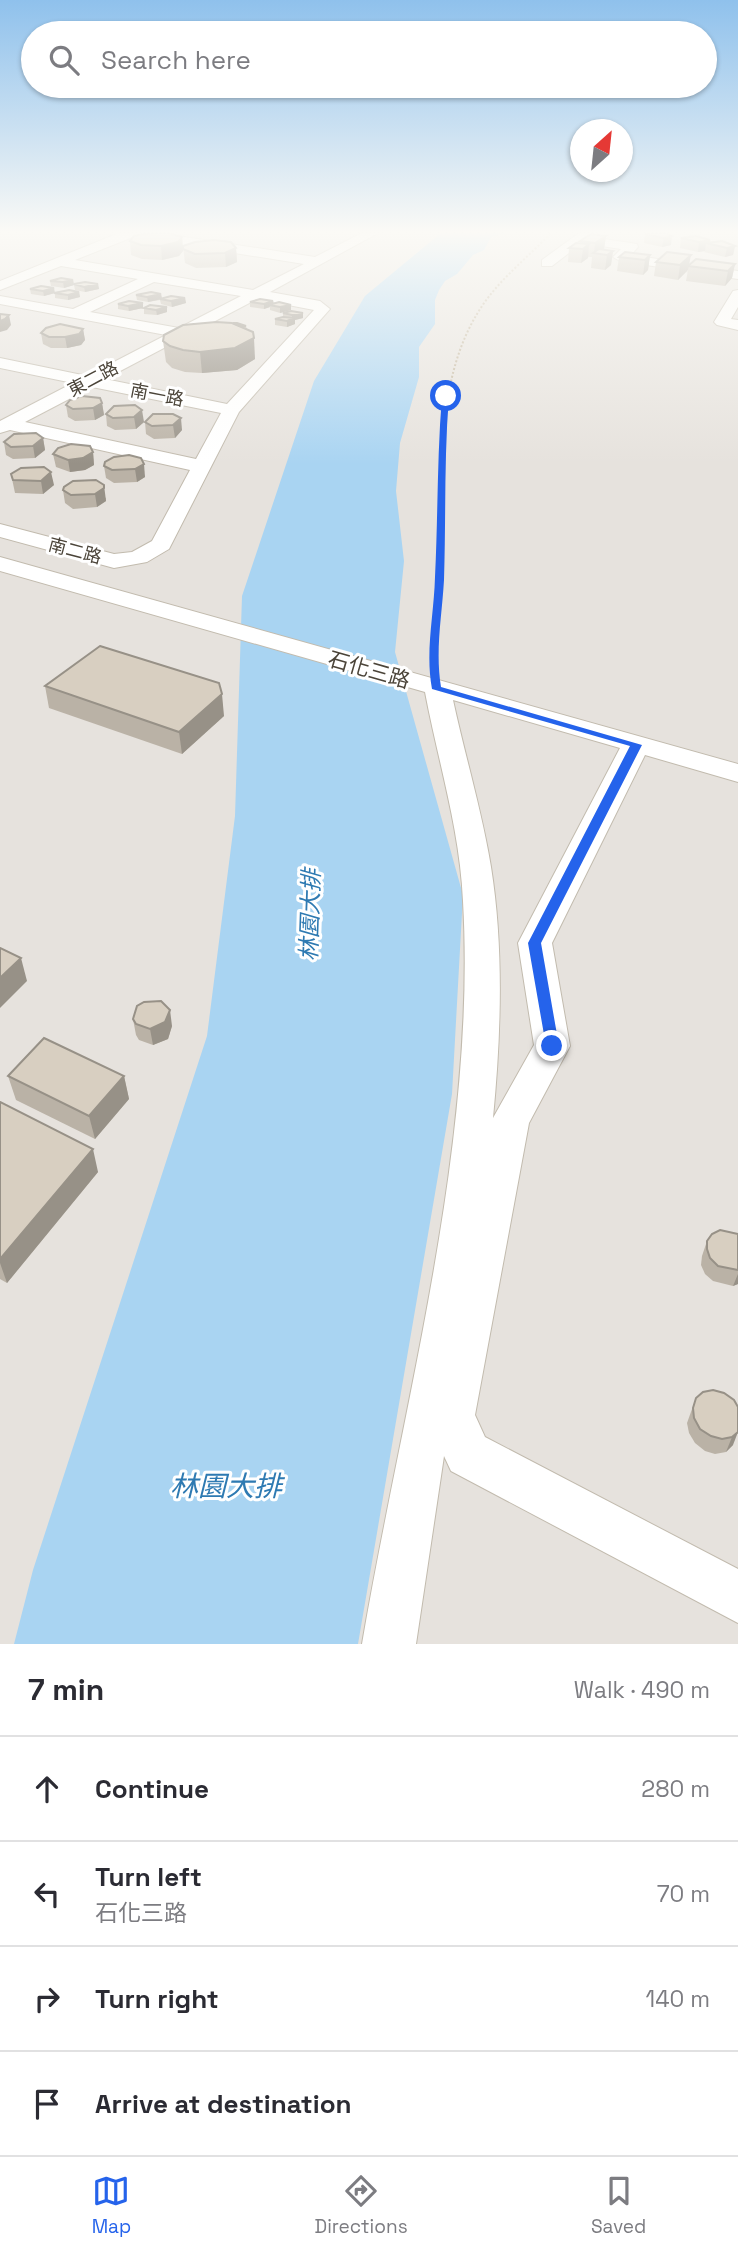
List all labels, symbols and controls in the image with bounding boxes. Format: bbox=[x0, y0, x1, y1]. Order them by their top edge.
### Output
search box bbox=[21, 21, 717, 98]
icon: search bbox=[45, 41, 83, 79]
text: Search here bbox=[101, 43, 251, 77]
north arrow bbox=[570, 119, 633, 182]
street label: 東二路 bbox=[64, 356, 122, 401]
street label: 南一路 bbox=[128, 378, 186, 411]
route start bbox=[430, 380, 461, 411]
street label: 南二路 bbox=[46, 532, 104, 569]
street label: 石化三路 bbox=[325, 645, 413, 694]
water label: 林園大排 bbox=[293, 866, 327, 961]
route end bbox=[536, 1030, 567, 1061]
water label: 林園大排 bbox=[170, 1468, 286, 1504]
text: 7 min bbox=[28, 1670, 104, 1709]
text: Walk · 490 m bbox=[574, 1675, 710, 1705]
icon: ahead bbox=[28, 1770, 66, 1808]
text: Continue bbox=[95, 1772, 209, 1806]
text: 280 m bbox=[641, 1774, 710, 1804]
text: Turn left bbox=[95, 1860, 202, 1894]
icon: left bbox=[28, 1875, 66, 1913]
text: 70 m bbox=[657, 1879, 710, 1909]
text: 石化三路 bbox=[95, 1898, 187, 1928]
icon: right bbox=[28, 1980, 66, 2018]
text: Turn right bbox=[95, 1982, 219, 2016]
text: 140 m bbox=[646, 1984, 710, 2014]
icon: arrive bbox=[28, 2085, 66, 2123]
text: Arrive at destination bbox=[95, 2087, 352, 2121]
tab: Map bbox=[92, 2172, 131, 2239]
tab: Directions bbox=[315, 2172, 408, 2239]
tab: Saved bbox=[591, 2172, 646, 2239]

